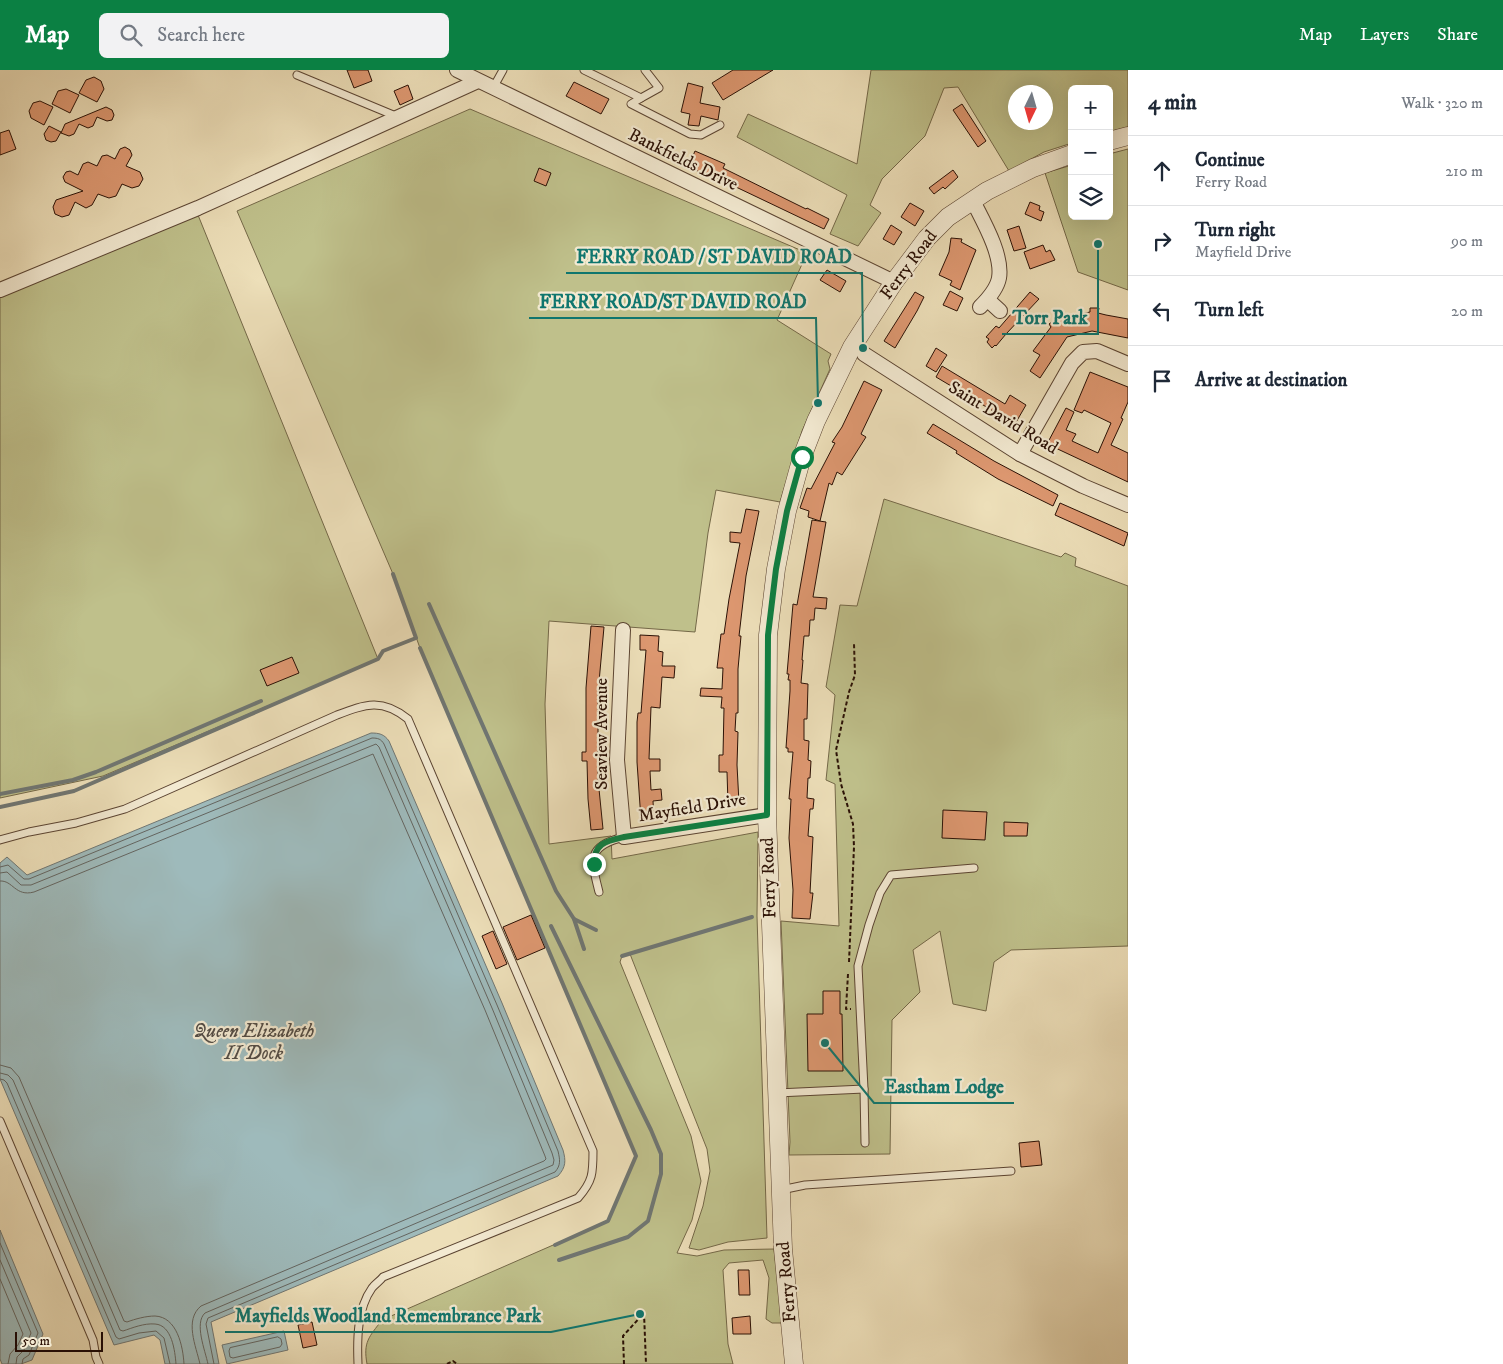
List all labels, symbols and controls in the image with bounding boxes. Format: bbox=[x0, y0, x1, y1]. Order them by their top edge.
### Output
search box bbox=[99, 13, 449, 58]
text: Map bbox=[25, 20, 69, 50]
icon: search bbox=[117, 21, 145, 49]
text: Search here bbox=[157, 24, 245, 47]
text: Map bbox=[1299, 24, 1332, 46]
text: Layers bbox=[1360, 24, 1409, 46]
text: Share bbox=[1437, 24, 1478, 46]
north arrow bbox=[1008, 85, 1053, 130]
map controls bbox=[1068, 85, 1113, 220]
button: + bbox=[1068, 85, 1113, 130]
text: 4 min bbox=[1148, 90, 1197, 116]
text: Walk · 320 m bbox=[1401, 93, 1483, 113]
street label: Bankfields Drive bbox=[625, 124, 741, 196]
button: − bbox=[1068, 130, 1113, 175]
text: Continue bbox=[1195, 149, 1265, 172]
icon: ahead bbox=[1148, 157, 1176, 185]
text: 210 m bbox=[1445, 161, 1483, 181]
text: Ferry Road bbox=[1195, 172, 1267, 192]
button: layers bbox=[1068, 175, 1113, 220]
text: Turn right bbox=[1195, 219, 1275, 242]
street label: Ferry Road bbox=[876, 226, 942, 304]
icon: right bbox=[1148, 227, 1176, 255]
text: 90 m bbox=[1451, 231, 1483, 251]
callout: FERRY ROAD / ST DAVID ROAD bbox=[566, 239, 862, 273]
text: Mayfield Drive bbox=[1195, 242, 1291, 262]
text: FERRY ROAD / ST DAVID ROAD bbox=[576, 246, 852, 269]
callout: FERRY ROAD/ST DAVID ROAD bbox=[529, 284, 816, 318]
text: FERRY ROAD/ST DAVID ROAD bbox=[539, 291, 807, 314]
icon: left bbox=[1148, 297, 1176, 325]
text: Turn left bbox=[1195, 299, 1264, 322]
callout: Torr Park bbox=[1002, 300, 1098, 334]
text: 20 m bbox=[1451, 301, 1483, 321]
text: Torr Park bbox=[1011, 307, 1088, 330]
icon: arrive bbox=[1148, 367, 1176, 395]
text: Arrive at destination bbox=[1195, 369, 1347, 392]
street label: Saint David Road bbox=[944, 377, 1062, 459]
route start bbox=[791, 446, 814, 469]
street label: Seaview Avenue bbox=[591, 678, 613, 790]
street label: Mayfield Drive bbox=[637, 789, 747, 827]
street label: Ferry Road bbox=[757, 837, 781, 919]
route end bbox=[583, 853, 606, 876]
water label: Queen Elizabeth II Dock bbox=[194, 1020, 315, 1065]
callout: Eastham Lodge bbox=[874, 1069, 1014, 1103]
text: Eastham Lodge bbox=[884, 1076, 1004, 1099]
street label: Ferry Road bbox=[773, 1241, 801, 1323]
callout: Mayfields Woodland Remembrance Park bbox=[225, 1298, 551, 1332]
text: Mayfields Woodland Remembrance Park bbox=[235, 1305, 542, 1328]
scale bar bbox=[15, 1329, 102, 1352]
text: 50 m bbox=[22, 1332, 50, 1350]

